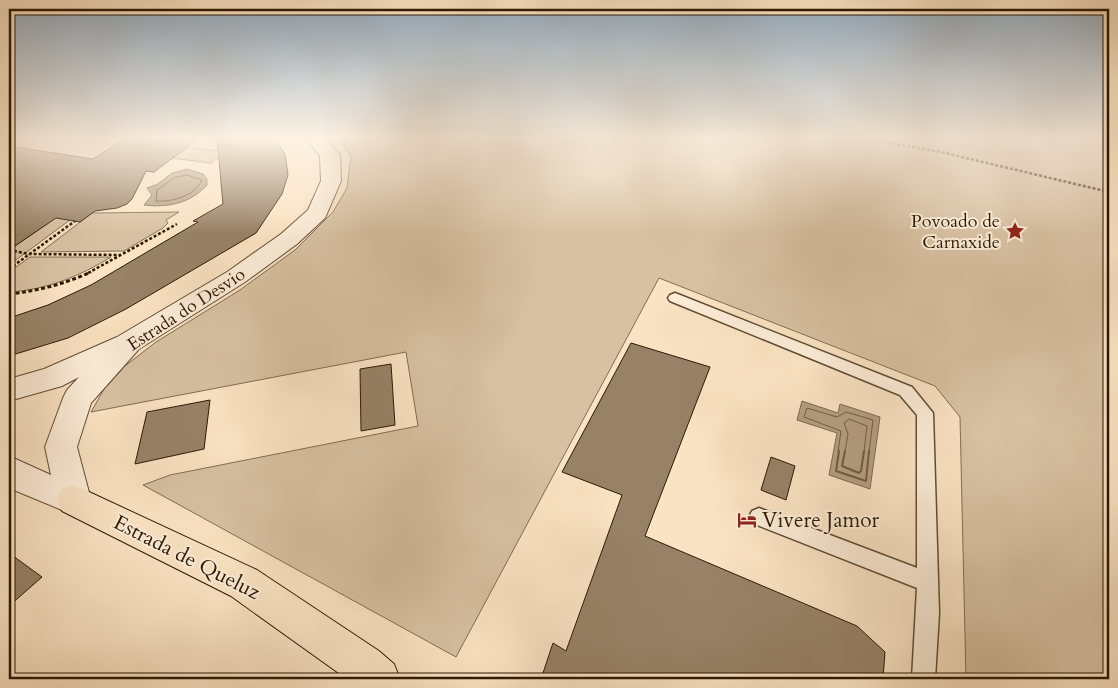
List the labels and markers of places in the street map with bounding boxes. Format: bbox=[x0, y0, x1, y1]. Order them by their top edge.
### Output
place label: Povoado de Carnaxide bbox=[911, 209, 1000, 255]
place icon: Povoado de Carnaxide bbox=[1004, 220, 1026, 242]
place label: Vivere Jamor bbox=[762, 506, 880, 535]
hotel icon: Vivere Jamor bbox=[736, 509, 758, 531]

